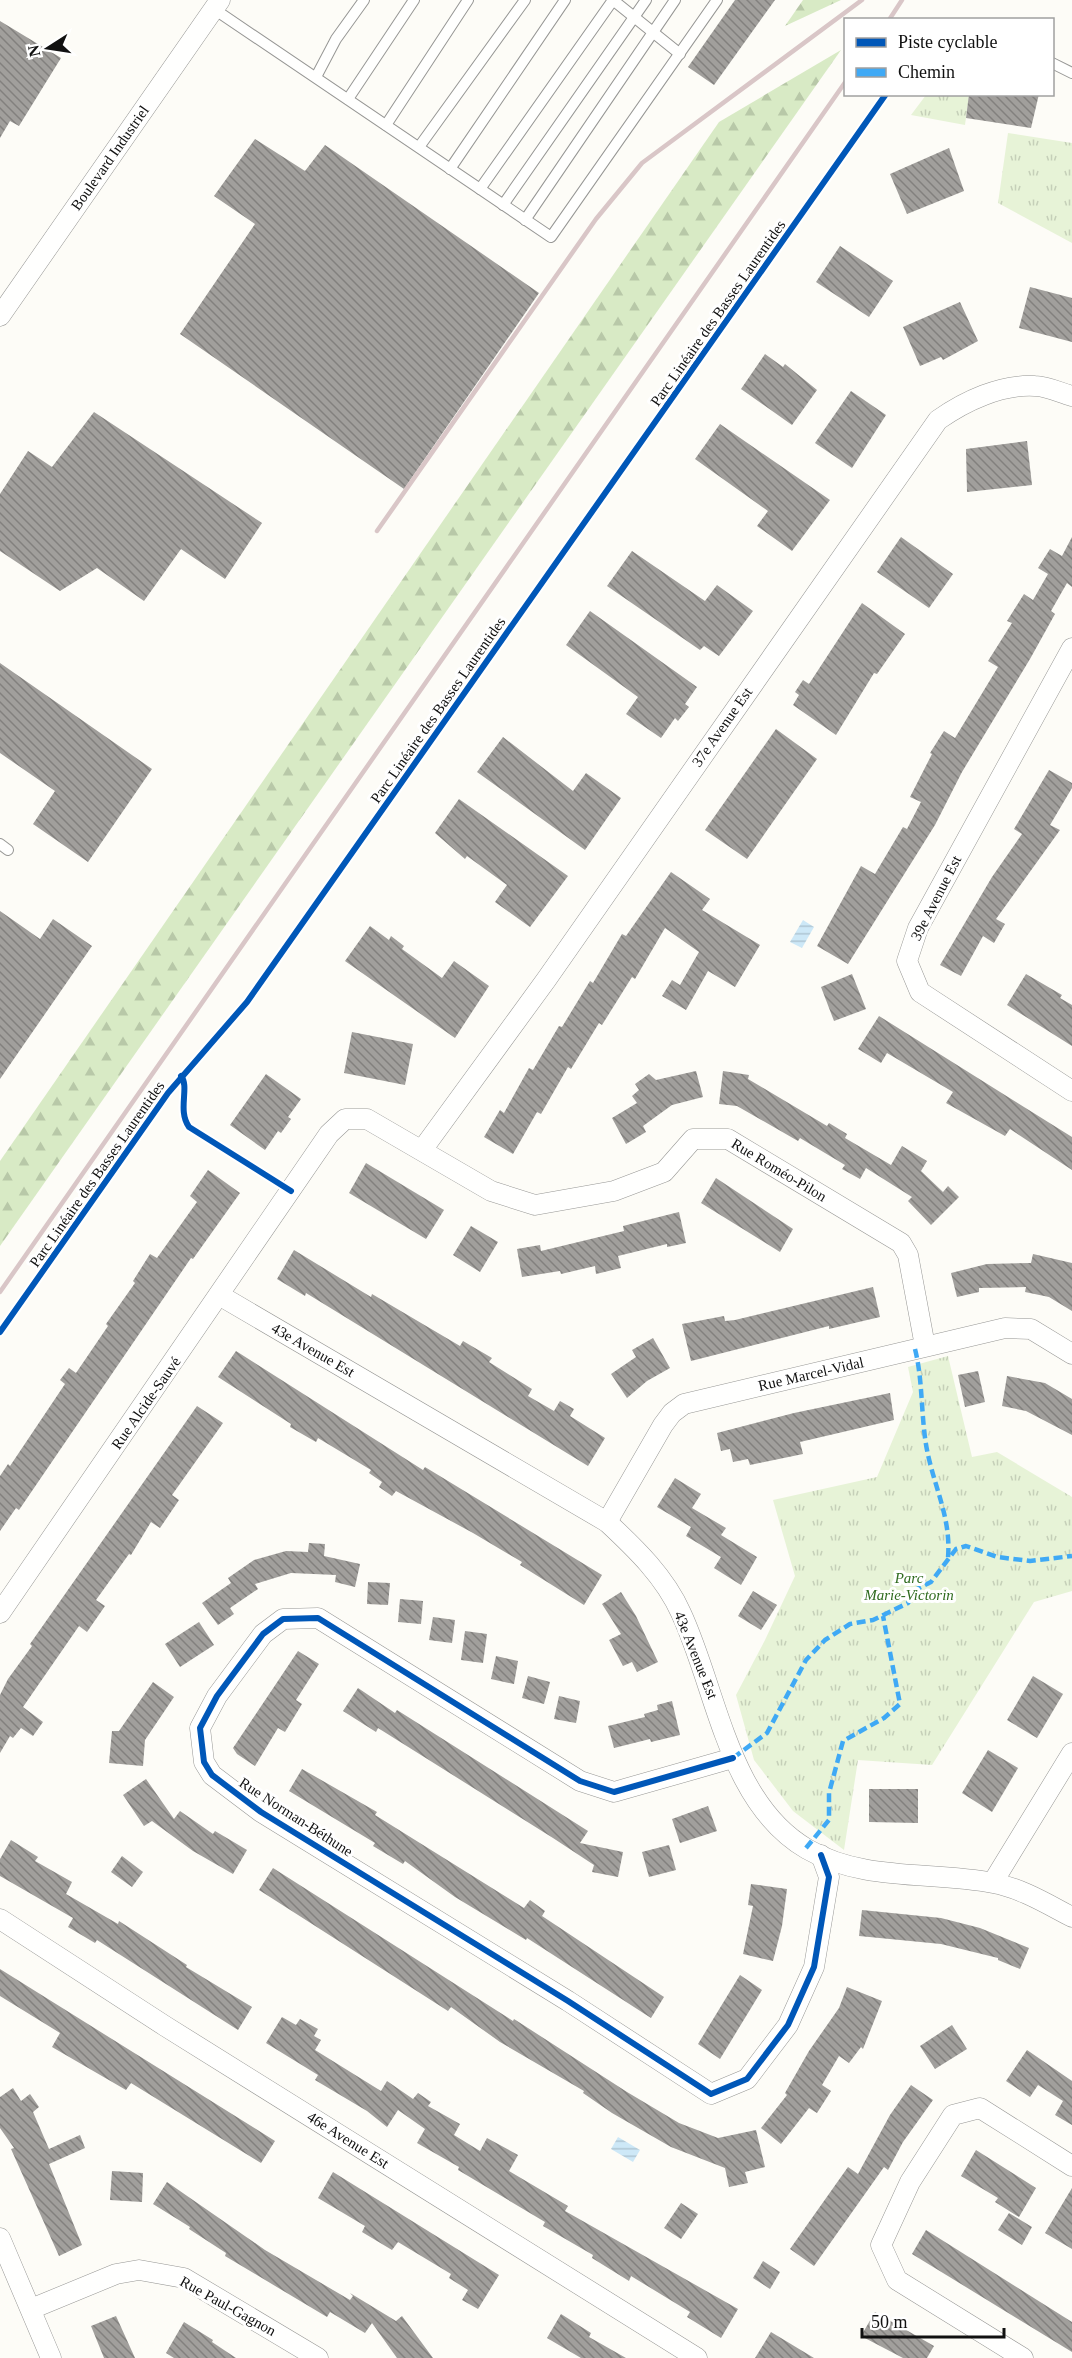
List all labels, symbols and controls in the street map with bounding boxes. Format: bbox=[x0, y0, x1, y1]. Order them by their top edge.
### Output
north arrow bbox=[18, 18, 78, 78]
legend bbox=[844, 18, 1054, 96]
text: Piste cyclable bbox=[898, 32, 997, 52]
text: N bbox=[24, 43, 43, 58]
text: Chemin bbox=[898, 62, 955, 82]
street label: Boulevard Industriel bbox=[68, 103, 152, 213]
street label: Parc Linéaire des Basses Laurentides bbox=[647, 217, 789, 409]
street label: Parc Linéaire des Basses Laurentides bbox=[367, 614, 509, 806]
street label: 37e Avenue Est bbox=[689, 684, 756, 770]
street label: 39e Avenue Est bbox=[908, 852, 965, 943]
street label: Parc Linéaire des Basses Laurentides bbox=[26, 1078, 168, 1270]
street label: Rue Roméo-Pilon bbox=[729, 1135, 830, 1205]
street label: 43e Avenue Est bbox=[269, 1320, 358, 1381]
street label: Rue Alcide-Sauvé bbox=[108, 1354, 184, 1452]
street label: Rue Marcel-Vidal bbox=[757, 1354, 865, 1394]
park label: Parc Marie-Victorin bbox=[863, 1570, 954, 1603]
street label: 43e Avenue Est bbox=[671, 1609, 721, 1702]
street label: Rue Norman-Béthune bbox=[236, 1774, 356, 1860]
street label: 46e Avenue Est bbox=[304, 2109, 392, 2172]
street label: Rue Paul-Gagnon bbox=[177, 2273, 279, 2339]
scale bar bbox=[862, 2301, 1004, 2339]
text: 50 m bbox=[871, 2312, 908, 2332]

